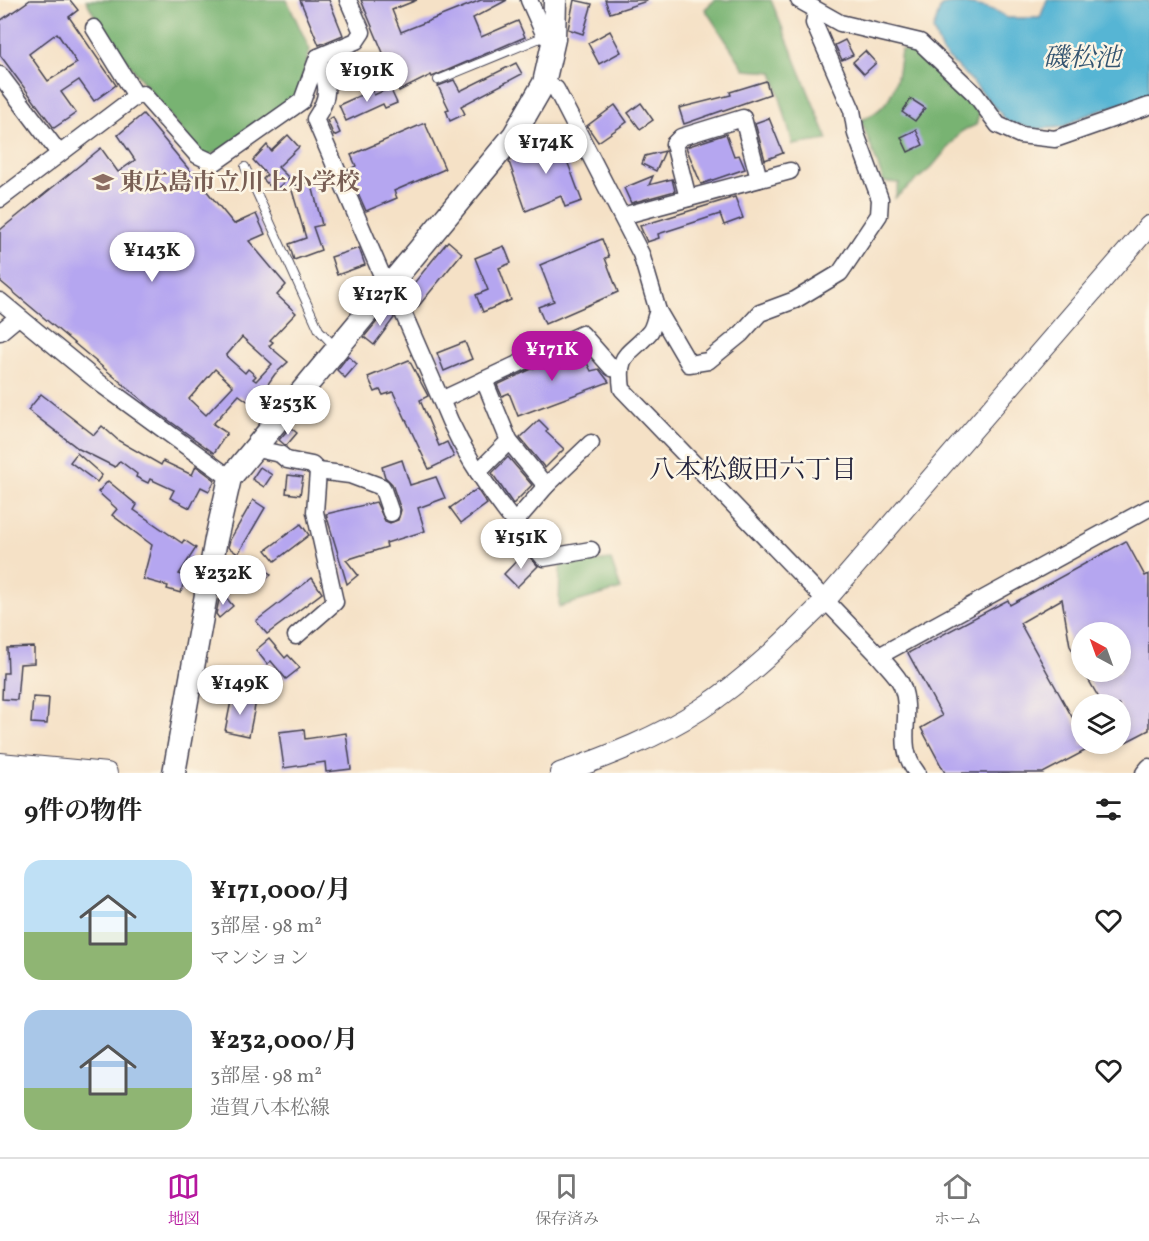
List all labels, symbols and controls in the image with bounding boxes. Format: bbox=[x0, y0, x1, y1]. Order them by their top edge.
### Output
water label: 磯松池 bbox=[1043, 41, 1124, 77]
pin: ¥191K bbox=[325, 52, 409, 103]
text: ¥191K bbox=[340, 57, 394, 85]
pin: ¥174K bbox=[504, 124, 588, 175]
text: ¥174K bbox=[518, 129, 574, 157]
place label: 東広島市立川上小学校 bbox=[120, 167, 360, 201]
school or university icon: 東広島市立川上小学校 bbox=[91, 170, 115, 194]
pin: ¥143K bbox=[110, 232, 194, 283]
text: ¥143K bbox=[124, 237, 180, 265]
pin: ¥127K bbox=[338, 276, 422, 327]
text: ¥127K bbox=[353, 281, 407, 309]
pin: ¥171K bbox=[510, 331, 594, 382]
text: ¥171K bbox=[526, 336, 578, 364]
pin: ¥253K bbox=[246, 385, 330, 436]
text: ¥253K bbox=[259, 390, 317, 418]
district label: 八本松飯田六丁目 bbox=[649, 453, 857, 489]
pin: ¥151K bbox=[479, 519, 563, 570]
text: ¥151K bbox=[495, 524, 547, 552]
pin: ¥232K bbox=[181, 555, 265, 606]
text: ¥232K bbox=[194, 560, 252, 588]
north arrow bbox=[1071, 622, 1131, 682]
map controls bbox=[1071, 622, 1131, 754]
pin: ¥149K bbox=[198, 665, 282, 716]
text: ¥149K bbox=[211, 670, 269, 698]
button: layers bbox=[1071, 694, 1131, 754]
icon: filters bbox=[1092, 793, 1125, 826]
text: 9件の物件 bbox=[24, 794, 142, 830]
text: ¥171,000/月 bbox=[210, 873, 352, 909]
icon: home bbox=[72, 884, 144, 956]
icon: heart bbox=[1092, 904, 1125, 937]
text: 3部屋 · 98 m² bbox=[210, 913, 322, 941]
text: マンション bbox=[210, 945, 309, 973]
text: ¥232,000/月 bbox=[210, 1023, 358, 1059]
icon: home bbox=[72, 1034, 144, 1106]
icon: heart bbox=[1092, 1054, 1125, 1087]
text: 3部屋 · 98 m² bbox=[210, 1063, 322, 1091]
text: 造賀八本松線 bbox=[210, 1095, 330, 1123]
tab: 地図 bbox=[167, 1170, 200, 1231]
tab: 保存済み bbox=[535, 1170, 599, 1231]
tab: ホーム bbox=[934, 1170, 982, 1231]

